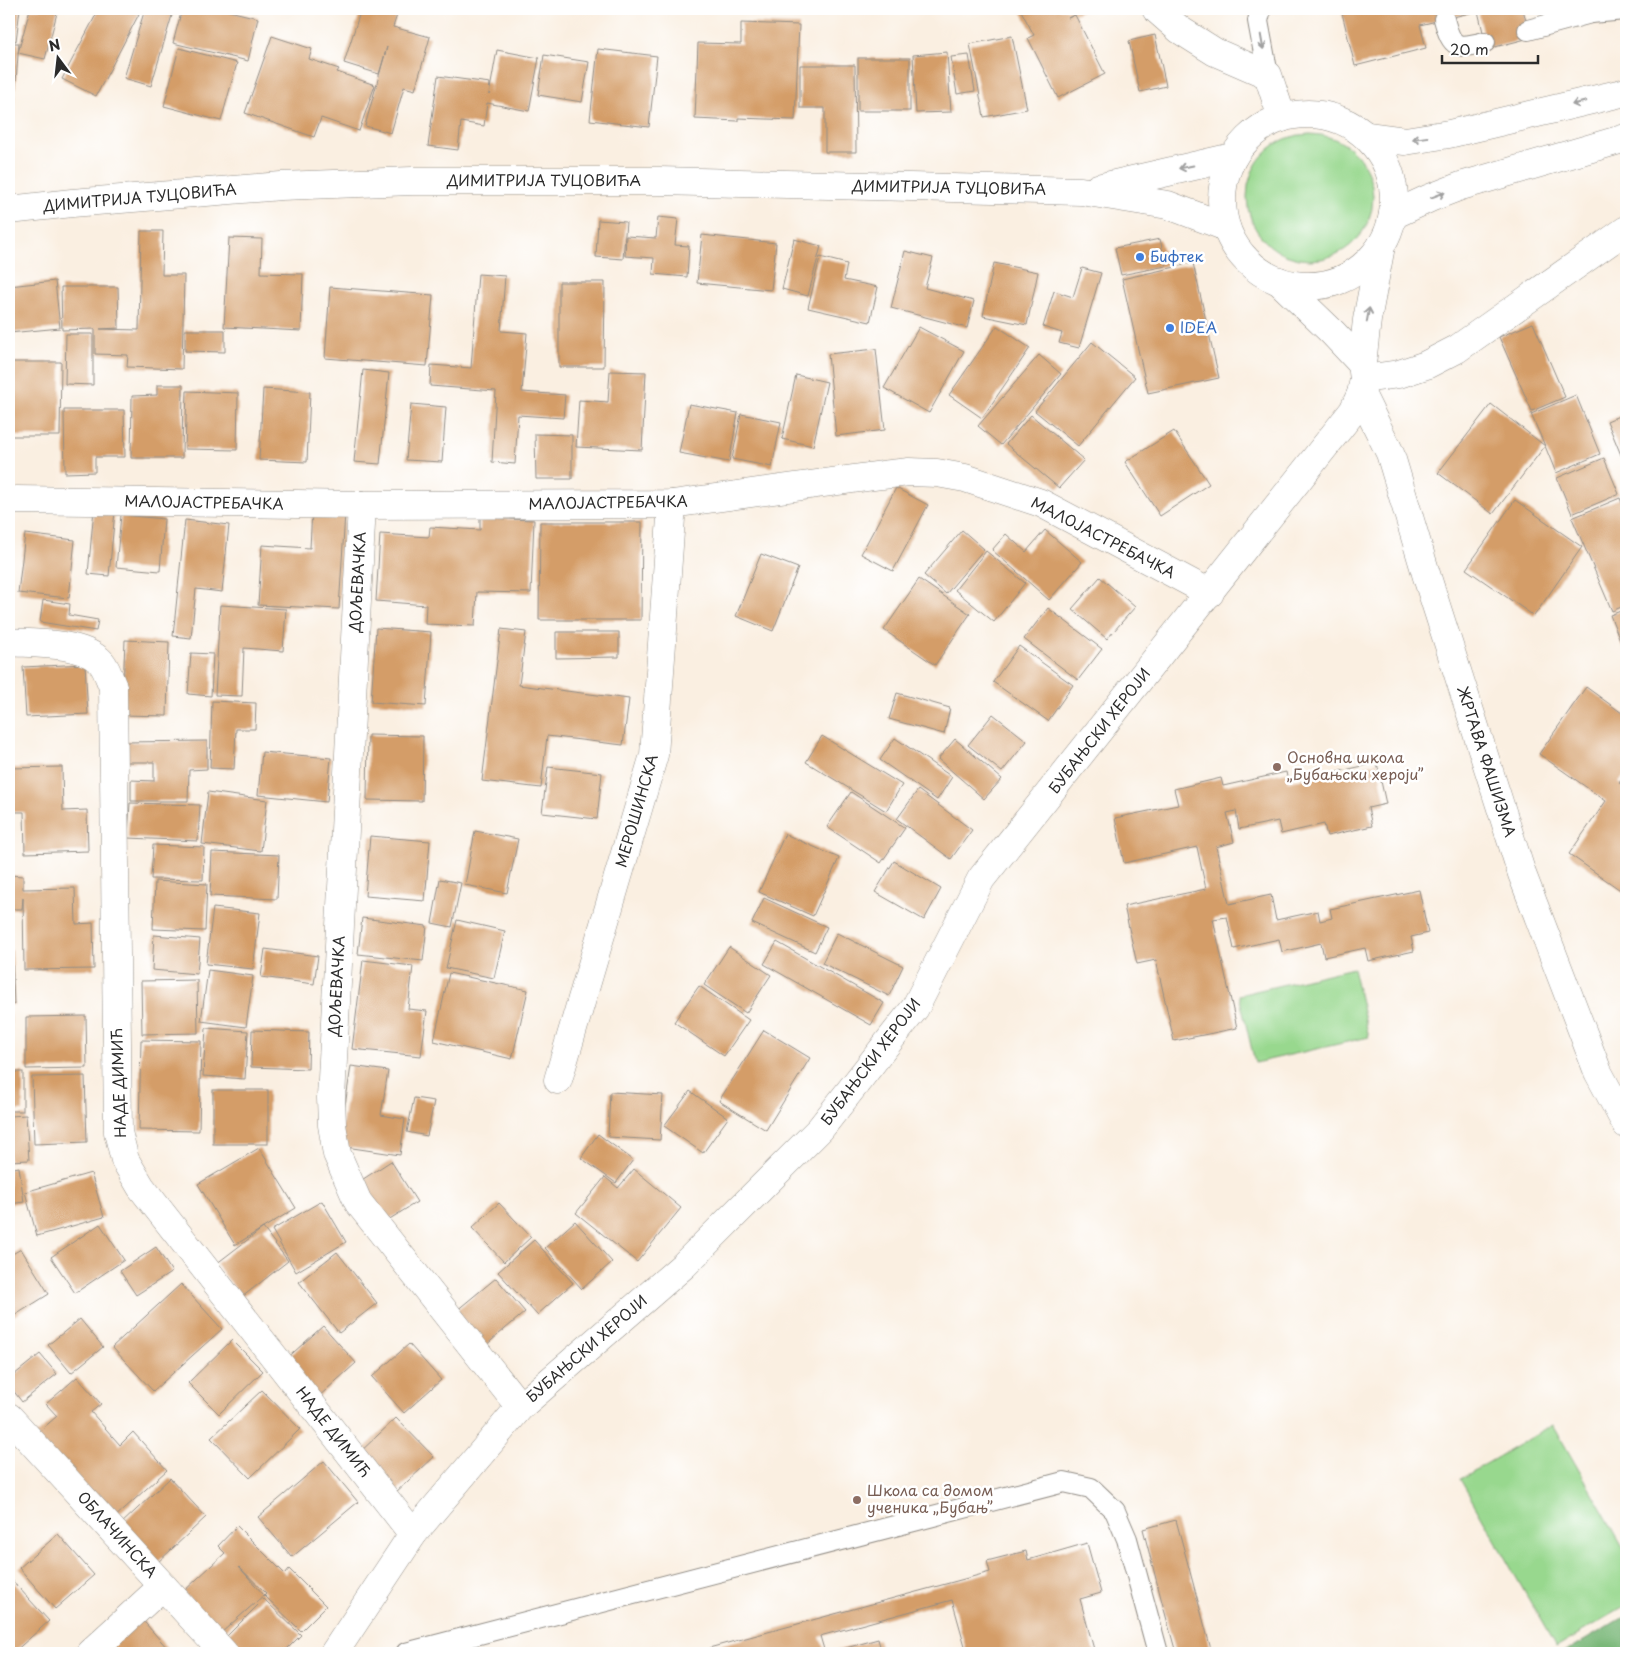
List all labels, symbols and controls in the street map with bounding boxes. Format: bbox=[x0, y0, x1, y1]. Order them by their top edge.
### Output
north arrow bbox=[32, 32, 82, 82]
scale bar bbox=[1442, 32, 1539, 64]
text: N bbox=[46, 33, 63, 57]
one-way arrow bbox=[1257, 34, 1267, 50]
text: 20 m bbox=[1450, 37, 1489, 60]
one-way arrow bbox=[1571, 99, 1587, 108]
one-way arrow bbox=[1413, 134, 1429, 144]
one-way arrow bbox=[1178, 163, 1194, 172]
street label: ДИМИТРИЈА ТУЦОВИЋА bbox=[446, 168, 641, 191]
street label: ДИМИТРИЈА ТУЦОВИЋА bbox=[851, 173, 1046, 200]
street label: ДИМИТРИЈА ТУЦОВИЋА bbox=[41, 177, 237, 217]
one-way arrow bbox=[1429, 190, 1445, 199]
place label: Бифтек bbox=[1150, 244, 1203, 267]
marker: Бифтек bbox=[1134, 251, 1146, 263]
one-way arrow bbox=[1364, 308, 1374, 324]
place label: IDEA bbox=[1180, 315, 1217, 338]
marker: IDEA bbox=[1164, 322, 1176, 334]
street label: МАЛОЈАСТРЕБАЧКА bbox=[124, 489, 284, 514]
street label: МАЛОЈАСТРЕБАЧКА bbox=[528, 489, 688, 514]
street label: МАЛОЈАСТРЕБАЧКА bbox=[1027, 490, 1180, 583]
street label: ДОЉЕВАЧКА bbox=[342, 531, 371, 634]
street label: БУБАЊСКИ ХЕРОЈИ bbox=[1042, 662, 1155, 798]
street label: ЖРТАВА ФАШИЗМА bbox=[1452, 682, 1523, 840]
place label: Основна школа „Бубањски хероји” bbox=[1287, 745, 1424, 785]
street label: МЕРОШИНСКА bbox=[608, 751, 663, 870]
marker: Основна школа „Бубањски хероји” bbox=[1271, 761, 1283, 773]
street label: ДОЉЕВАЧКА bbox=[321, 935, 350, 1038]
street label: БУБАЊСКИ ХЕРОЈИ bbox=[814, 993, 925, 1129]
street label: НАДЕ ДИМИЋ bbox=[104, 1028, 131, 1138]
street label: БУБАЊСКИ ХЕРОЈИ bbox=[520, 1289, 652, 1407]
street label: НАДЕ ДИМИЋ bbox=[291, 1381, 377, 1482]
place label: Школа са домом ученика „Бубањ” bbox=[867, 1478, 993, 1518]
street label: ОБЛАЧИНСКА bbox=[73, 1486, 163, 1582]
marker: Школа са домом ученика „Бубањ” bbox=[851, 1494, 863, 1506]

